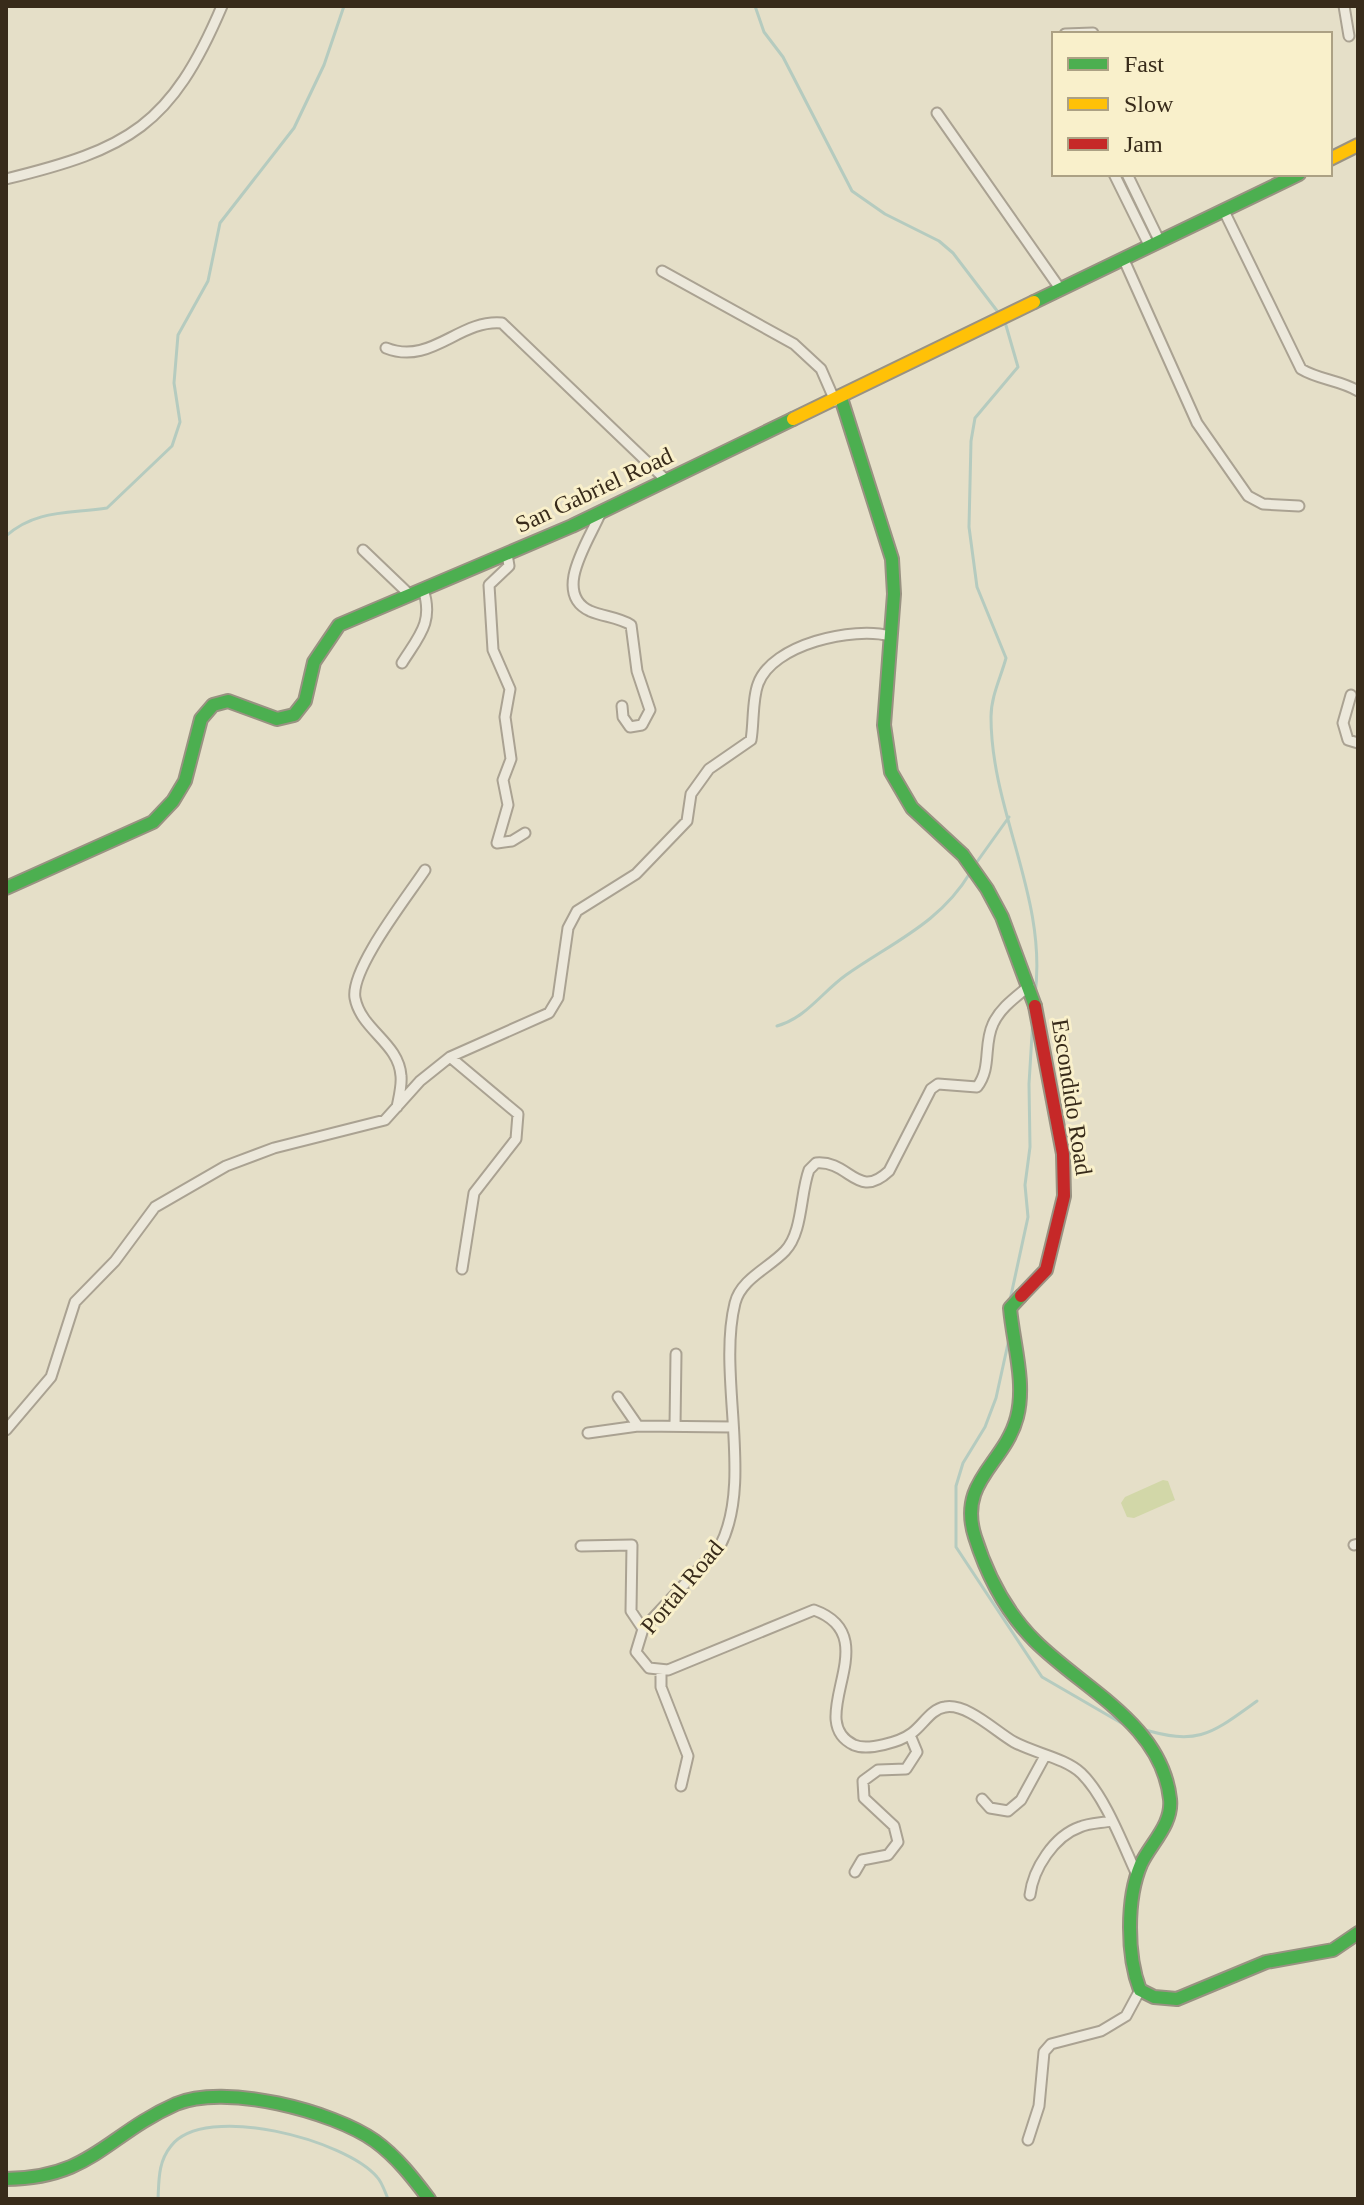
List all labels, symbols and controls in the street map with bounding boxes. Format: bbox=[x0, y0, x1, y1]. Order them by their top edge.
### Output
legend bbox=[1052, 32, 1332, 176]
text: Fast bbox=[1124, 51, 1164, 77]
text: Slow bbox=[1124, 91, 1174, 117]
text: Jam bbox=[1124, 131, 1163, 157]
street label: San Gabriel Road bbox=[511, 442, 677, 538]
street label: Escondido Road bbox=[1047, 1017, 1097, 1177]
street label: Portal Road bbox=[635, 1535, 729, 1639]

